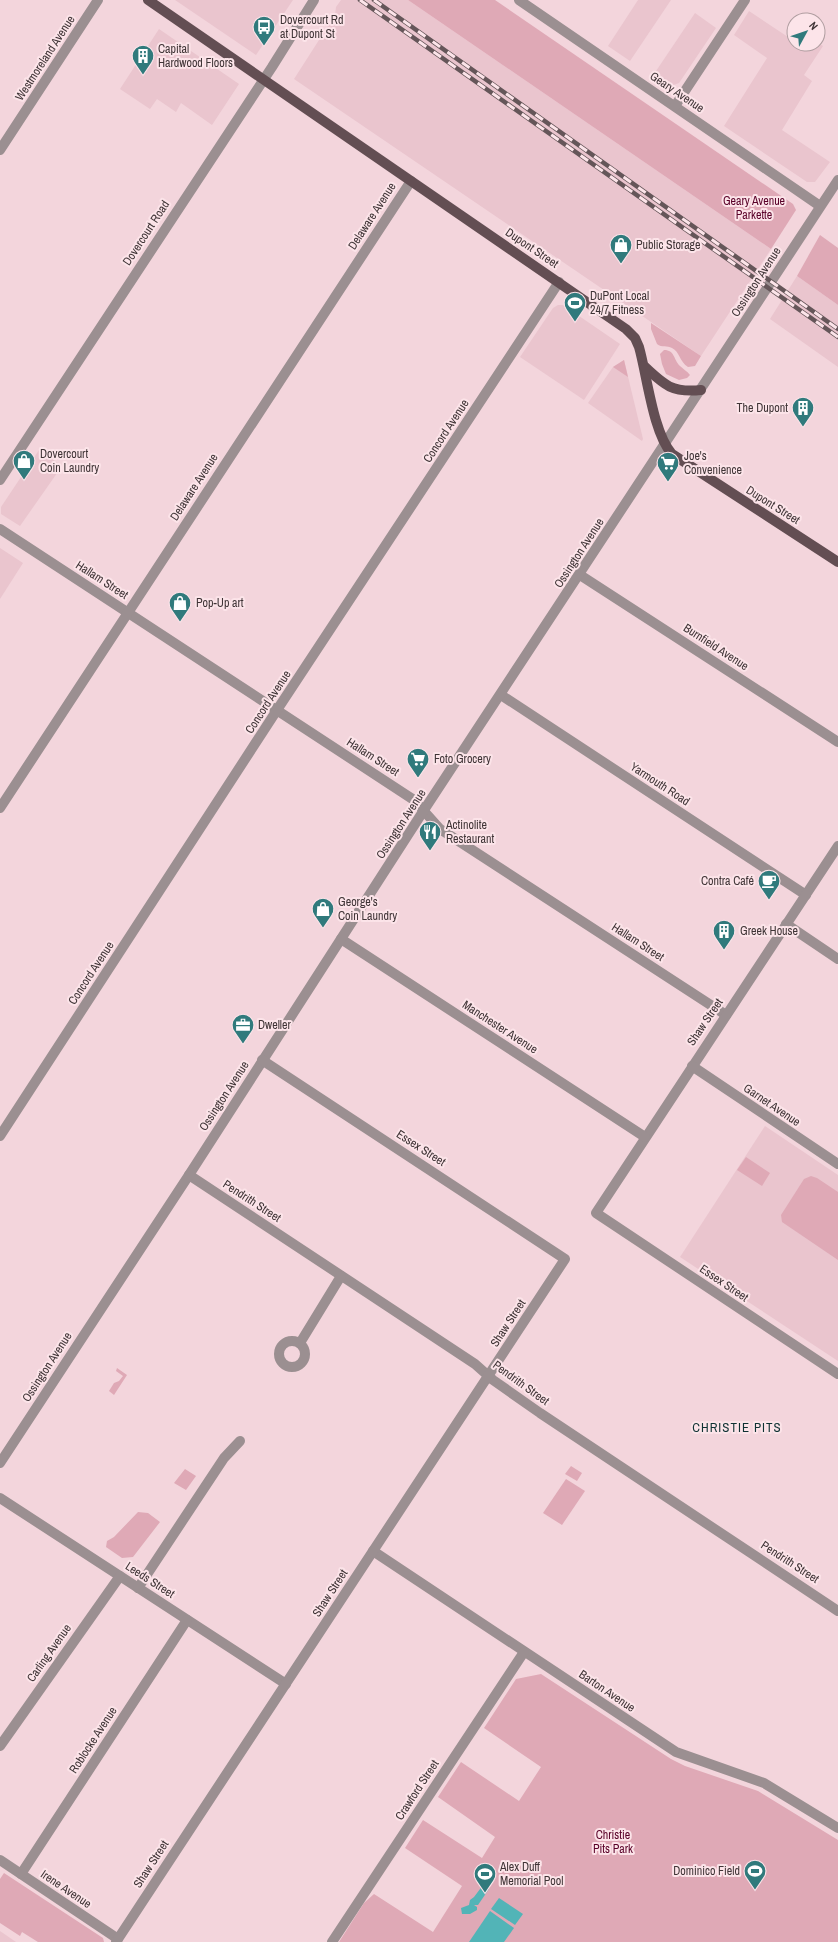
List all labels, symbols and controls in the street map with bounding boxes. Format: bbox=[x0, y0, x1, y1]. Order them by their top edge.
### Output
street label: Westmoreland Avenue bbox=[11, 12, 79, 104]
place label: Dovercourt Rd at Dupont St bbox=[280, 12, 343, 42]
north arrow bbox=[786, 12, 826, 52]
bus stop icon: Dovercourt Rd at Dupont St bbox=[251, 14, 277, 47]
text: N bbox=[806, 19, 821, 33]
place label: Capital Hardwood Floors bbox=[158, 41, 233, 71]
building icon: Capital Hardwood Floors bbox=[130, 43, 156, 76]
street label: Geary Avenue bbox=[647, 68, 707, 116]
street label: Delaware Avenue bbox=[344, 179, 400, 253]
park label: Geary Avenue Parkette bbox=[723, 193, 785, 223]
street label: Dovercourt Road bbox=[119, 197, 173, 269]
street label: Dupont Street bbox=[502, 224, 562, 272]
shop icon: Public Storage bbox=[608, 232, 634, 265]
place label: Public Storage bbox=[636, 237, 701, 253]
street label: Ossington Avenue bbox=[727, 244, 785, 320]
place label: DuPont Local 24/7 Fitness bbox=[590, 288, 649, 318]
sports icon: DuPont Local 24/7 Fitness bbox=[562, 290, 588, 323]
building icon: The Dupont bbox=[790, 395, 816, 428]
street label: Concord Avenue bbox=[420, 396, 472, 466]
place label: The Dupont bbox=[737, 400, 788, 416]
place label: Dovercourt Coin Laundry bbox=[40, 446, 99, 476]
shop icon: Dovercourt Coin Laundry bbox=[11, 448, 37, 481]
place label: Joe's Convenience bbox=[684, 448, 742, 478]
street label: Delaware Avenue bbox=[166, 450, 222, 524]
supermarket icon: Joe's Convenience bbox=[655, 450, 681, 483]
street label: Dupont Street bbox=[743, 482, 803, 528]
street label: Ossington Avenue bbox=[550, 515, 608, 591]
street label: Hallam Street bbox=[73, 557, 132, 603]
shop icon: Pop-Up art bbox=[167, 590, 193, 623]
place label: Pop-Up art bbox=[196, 595, 244, 611]
street label: Burnfield Avenue bbox=[680, 620, 752, 674]
street label: Concord Avenue bbox=[242, 667, 294, 737]
street label: Hallam Street bbox=[344, 734, 403, 780]
supermarket icon: Foto Grocery bbox=[405, 746, 431, 779]
place label: Foto Grocery bbox=[434, 751, 491, 767]
street label: Yarmouth Road bbox=[627, 759, 693, 809]
street label: Ossington Avenue bbox=[372, 786, 430, 862]
place label: Actinolite Restaurant bbox=[445, 817, 494, 847]
restaurant icon: Actinolite Restaurant bbox=[417, 819, 443, 852]
cafe icon: Contra Café bbox=[756, 868, 782, 901]
place label: Contra Café bbox=[701, 873, 754, 889]
place label: George's Coin Laundry bbox=[338, 894, 397, 924]
shop icon: George's Coin Laundry bbox=[310, 896, 336, 929]
building icon: Greek House bbox=[711, 918, 737, 951]
street label: Hallam Street bbox=[609, 919, 668, 965]
place label: Greek House bbox=[740, 923, 798, 939]
street label: Concord Avenue bbox=[65, 938, 117, 1008]
street label: Shaw Street bbox=[683, 995, 727, 1049]
street label: Manchester Avenue bbox=[459, 997, 541, 1057]
office icon: Dweller bbox=[230, 1012, 256, 1045]
place label: Dweller bbox=[258, 1017, 292, 1033]
street label: Ossington Avenue bbox=[195, 1058, 253, 1134]
street label: Garnet Avenue bbox=[740, 1080, 804, 1130]
street label: Essex Street bbox=[393, 1126, 449, 1170]
street label: Pendrith Street bbox=[220, 1176, 284, 1226]
street label: Essex Street bbox=[696, 1261, 752, 1305]
street label: Shaw Street bbox=[487, 1296, 529, 1350]
street label: Ossington Avenue bbox=[18, 1329, 76, 1405]
street label: Pendrith Street bbox=[490, 1357, 553, 1409]
district label: CHRISTIE PITS bbox=[692, 1419, 782, 1436]
street label: Pendrith Street bbox=[758, 1537, 822, 1587]
street label: Leeds Street bbox=[122, 1558, 178, 1602]
street label: Shaw Street bbox=[309, 1566, 351, 1620]
street label: Carling Avenue bbox=[23, 1621, 75, 1685]
street label: Barton Avenue bbox=[576, 1666, 638, 1716]
street label: Roblocke Avenue bbox=[65, 1704, 121, 1776]
street label: Crawford Street bbox=[392, 1757, 443, 1823]
park label: Christie Pits Park bbox=[593, 1827, 633, 1857]
street label: Shaw Street bbox=[130, 1837, 172, 1891]
sports icon: Dominico Field bbox=[742, 1858, 768, 1891]
place label: Alex Duff Memorial Pool bbox=[499, 1859, 563, 1889]
sports icon: Alex Duff Memorial Pool bbox=[472, 1861, 498, 1894]
place label: Dominico Field bbox=[673, 1863, 740, 1879]
street label: Irene Avenue bbox=[38, 1866, 94, 1912]

